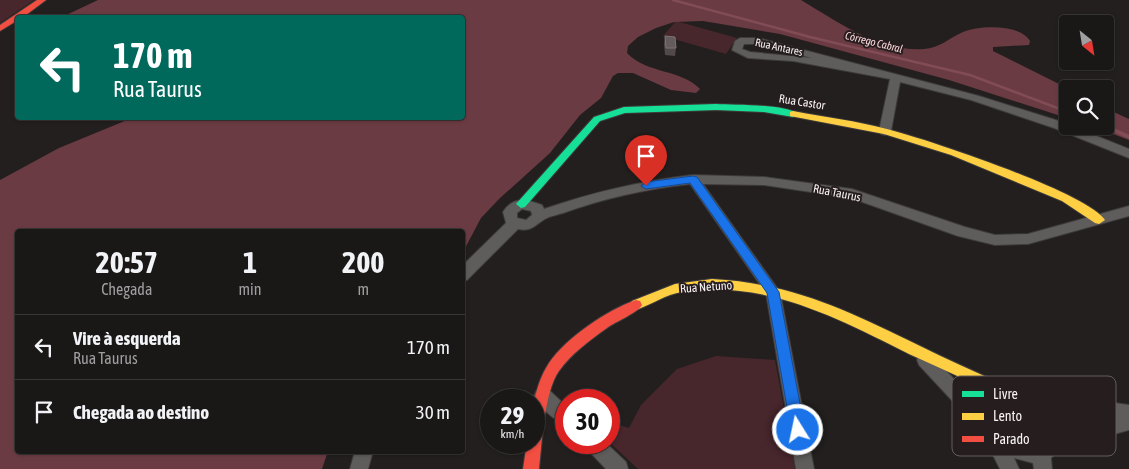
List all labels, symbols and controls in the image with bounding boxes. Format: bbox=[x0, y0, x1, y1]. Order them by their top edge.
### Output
north arrow bbox=[1059, 15, 1114, 70]
map controls bbox=[1059, 15, 1114, 135]
water label: Córrego Cabral bbox=[844, 29, 904, 55]
icon: left bbox=[30, 35, 95, 100]
text: 170 m bbox=[113, 35, 192, 75]
street label: Rua Antares bbox=[754, 36, 804, 58]
text: Rua Taurus bbox=[113, 76, 202, 102]
button: search bbox=[1059, 80, 1114, 135]
street label: Rua Castor bbox=[778, 91, 827, 113]
pin bbox=[625, 135, 667, 186]
icon: arrive bbox=[632, 142, 660, 170]
street label: Rua Taurus bbox=[812, 182, 862, 204]
text: 20:57 bbox=[96, 245, 158, 279]
text: 1 bbox=[243, 245, 257, 279]
text: 200 bbox=[342, 245, 384, 279]
street label: Rua Netuno bbox=[679, 278, 733, 296]
text: Chegada bbox=[101, 280, 152, 298]
text: min bbox=[239, 280, 262, 298]
text: m bbox=[357, 280, 369, 298]
text: Vire à esquerda bbox=[73, 327, 181, 349]
icon: left bbox=[30, 333, 58, 361]
text: 170 m bbox=[407, 336, 450, 358]
text: Rua Taurus bbox=[73, 349, 138, 367]
legend bbox=[952, 376, 1116, 456]
text: Livre bbox=[993, 386, 1018, 402]
speed limit sign: 30 bbox=[555, 389, 620, 454]
icon: arrive bbox=[30, 398, 58, 426]
text: Chegada ao destino bbox=[73, 401, 209, 423]
text: 30 m bbox=[416, 401, 450, 423]
text: 29 bbox=[501, 401, 524, 429]
position arrow bbox=[771, 403, 823, 455]
text: Lento bbox=[993, 408, 1022, 424]
text: km/h bbox=[501, 427, 524, 441]
text: Parado bbox=[993, 431, 1030, 447]

